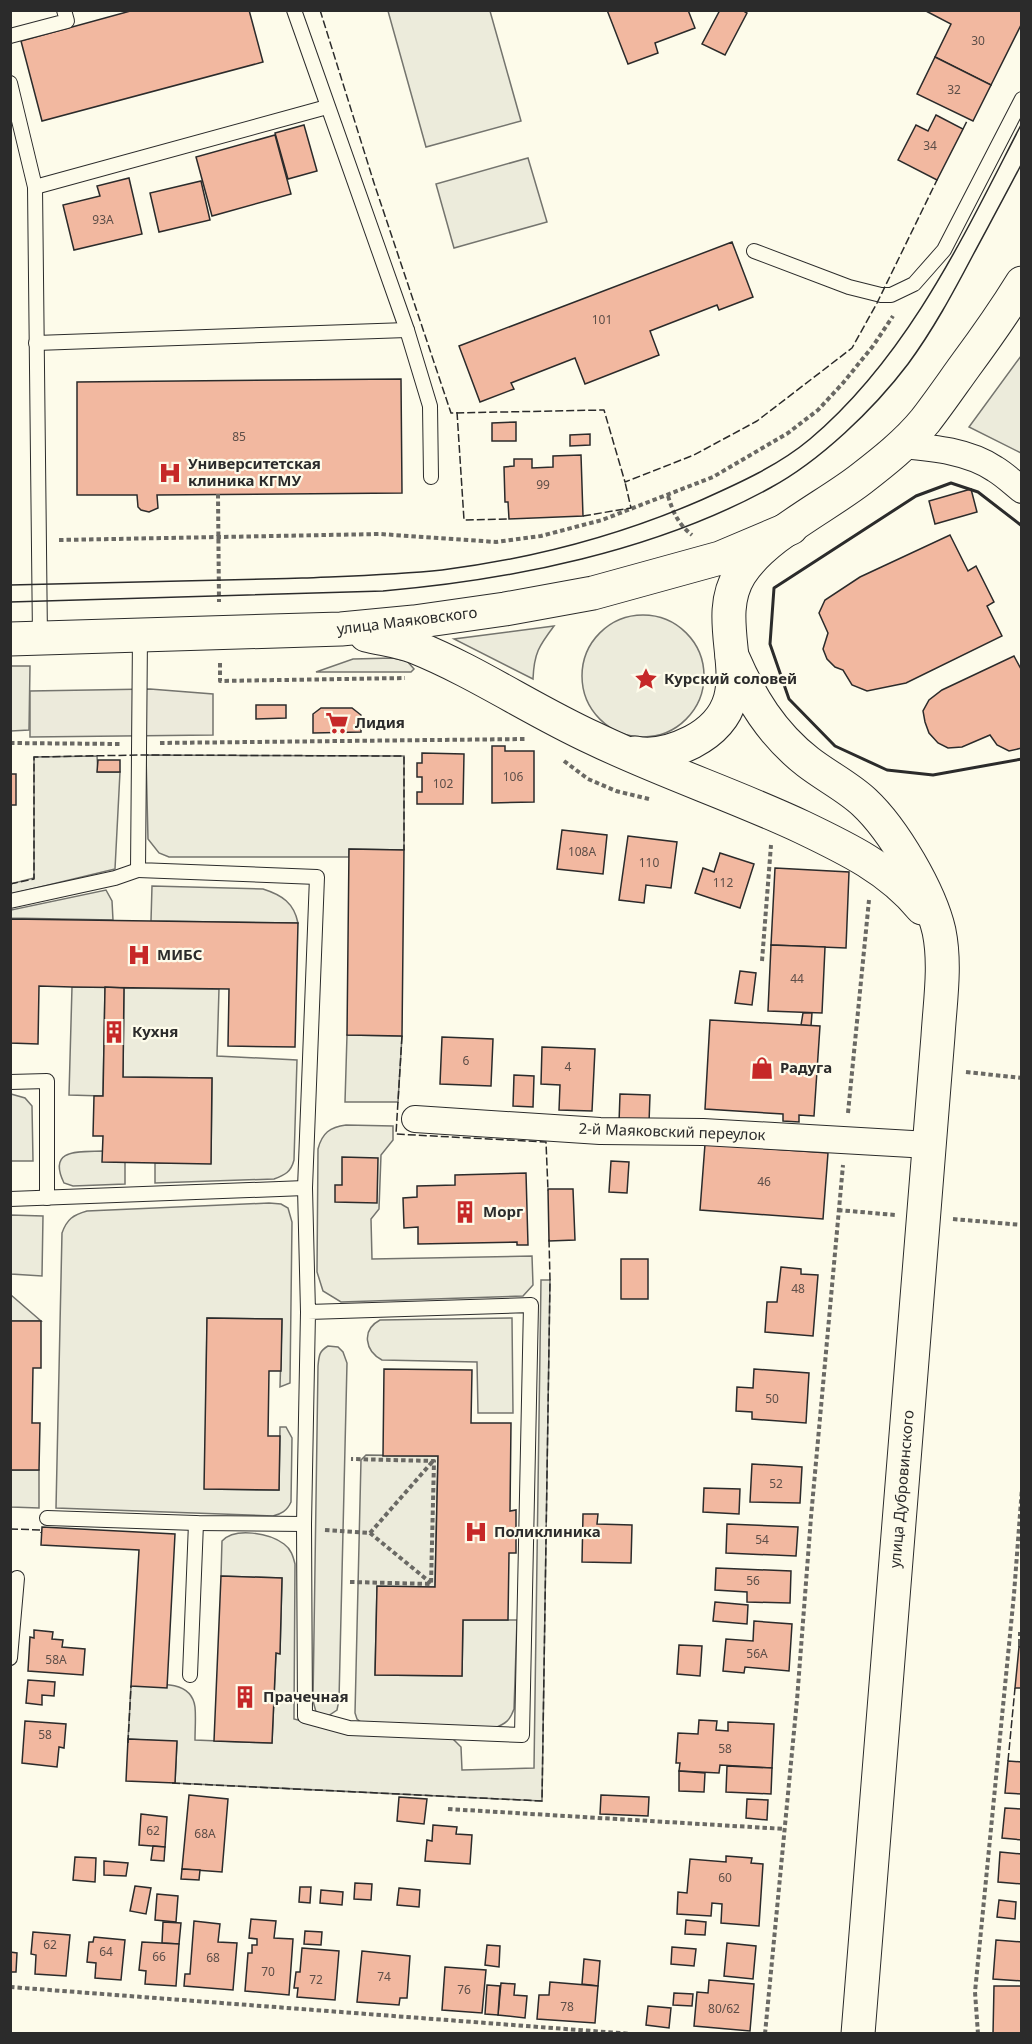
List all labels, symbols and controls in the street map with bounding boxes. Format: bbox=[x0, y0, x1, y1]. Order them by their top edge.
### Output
house number: 30 bbox=[971, 32, 985, 49]
house number: 32 bbox=[947, 81, 961, 98]
house number: 34 bbox=[923, 137, 937, 154]
house number: 93А bbox=[92, 211, 114, 228]
house number: 101 bbox=[592, 311, 612, 328]
house number: 85 bbox=[232, 428, 246, 445]
place label: Университетская клиника КГМУ bbox=[188, 453, 321, 490]
hospital icon: Университетская клиника КГМУ bbox=[157, 460, 183, 486]
house number: 99 bbox=[536, 476, 550, 493]
street label: улица Маяковского bbox=[335, 601, 478, 639]
place icon: Курский соловей bbox=[633, 666, 659, 692]
place label: Курский соловей bbox=[664, 668, 797, 688]
supermarket icon: Лидия bbox=[324, 710, 350, 736]
place label: Лидия bbox=[355, 712, 405, 732]
house number: 106 bbox=[503, 768, 523, 785]
house number: 102 bbox=[433, 775, 453, 792]
house number: 108А bbox=[568, 843, 596, 860]
house number: 110 bbox=[639, 854, 659, 871]
house number: 112 bbox=[713, 874, 733, 891]
hospital icon: МИБС bbox=[126, 942, 152, 968]
place label: МИБС bbox=[157, 944, 203, 964]
house number: 44 bbox=[790, 970, 804, 987]
building icon: Кухня bbox=[101, 1019, 127, 1045]
place label: Кухня bbox=[132, 1021, 178, 1041]
house number: 6 bbox=[463, 1052, 470, 1069]
shop icon: Радуга bbox=[749, 1055, 775, 1081]
place label: Радуга bbox=[780, 1057, 832, 1077]
house number: 4 bbox=[565, 1058, 572, 1075]
street label: 2-й Маяковский переулок bbox=[578, 1118, 766, 1144]
house number: 46 bbox=[757, 1173, 771, 1190]
building icon: Морг bbox=[452, 1199, 478, 1225]
place label: Морг bbox=[483, 1201, 523, 1221]
house number: 48 bbox=[791, 1280, 805, 1297]
house number: 50 bbox=[765, 1390, 779, 1407]
street label: улица Дубровинского bbox=[884, 1409, 918, 1569]
house number: 52 bbox=[769, 1475, 783, 1492]
hospital icon: Поликлиника bbox=[463, 1519, 489, 1545]
place label: Поликлиника bbox=[494, 1521, 601, 1541]
house number: 54 bbox=[755, 1531, 769, 1548]
house number: 56 bbox=[746, 1572, 760, 1589]
house number: 56А bbox=[746, 1645, 768, 1662]
house number: 58А bbox=[45, 1651, 67, 1668]
building icon: Прачечная bbox=[232, 1684, 258, 1710]
place label: Прачечная bbox=[263, 1686, 348, 1706]
house number: 58 bbox=[38, 1726, 52, 1743]
house number: 58 bbox=[718, 1740, 732, 1757]
house number: 62 bbox=[146, 1822, 160, 1839]
house number: 68А bbox=[194, 1825, 216, 1842]
house number: 60 bbox=[718, 1869, 732, 1886]
house number: 62 bbox=[43, 1936, 57, 1953]
house number: 64 bbox=[99, 1943, 113, 1960]
house number: 66 bbox=[152, 1948, 166, 1965]
house number: 68 bbox=[206, 1949, 220, 1966]
house number: 70 bbox=[261, 1963, 275, 1980]
house number: 74 bbox=[377, 1968, 391, 1985]
house number: 72 bbox=[309, 1971, 323, 1988]
house number: 76 bbox=[457, 1981, 471, 1998]
house number: 78 bbox=[560, 1998, 574, 2015]
house number: 80/62 bbox=[708, 2000, 740, 2017]

